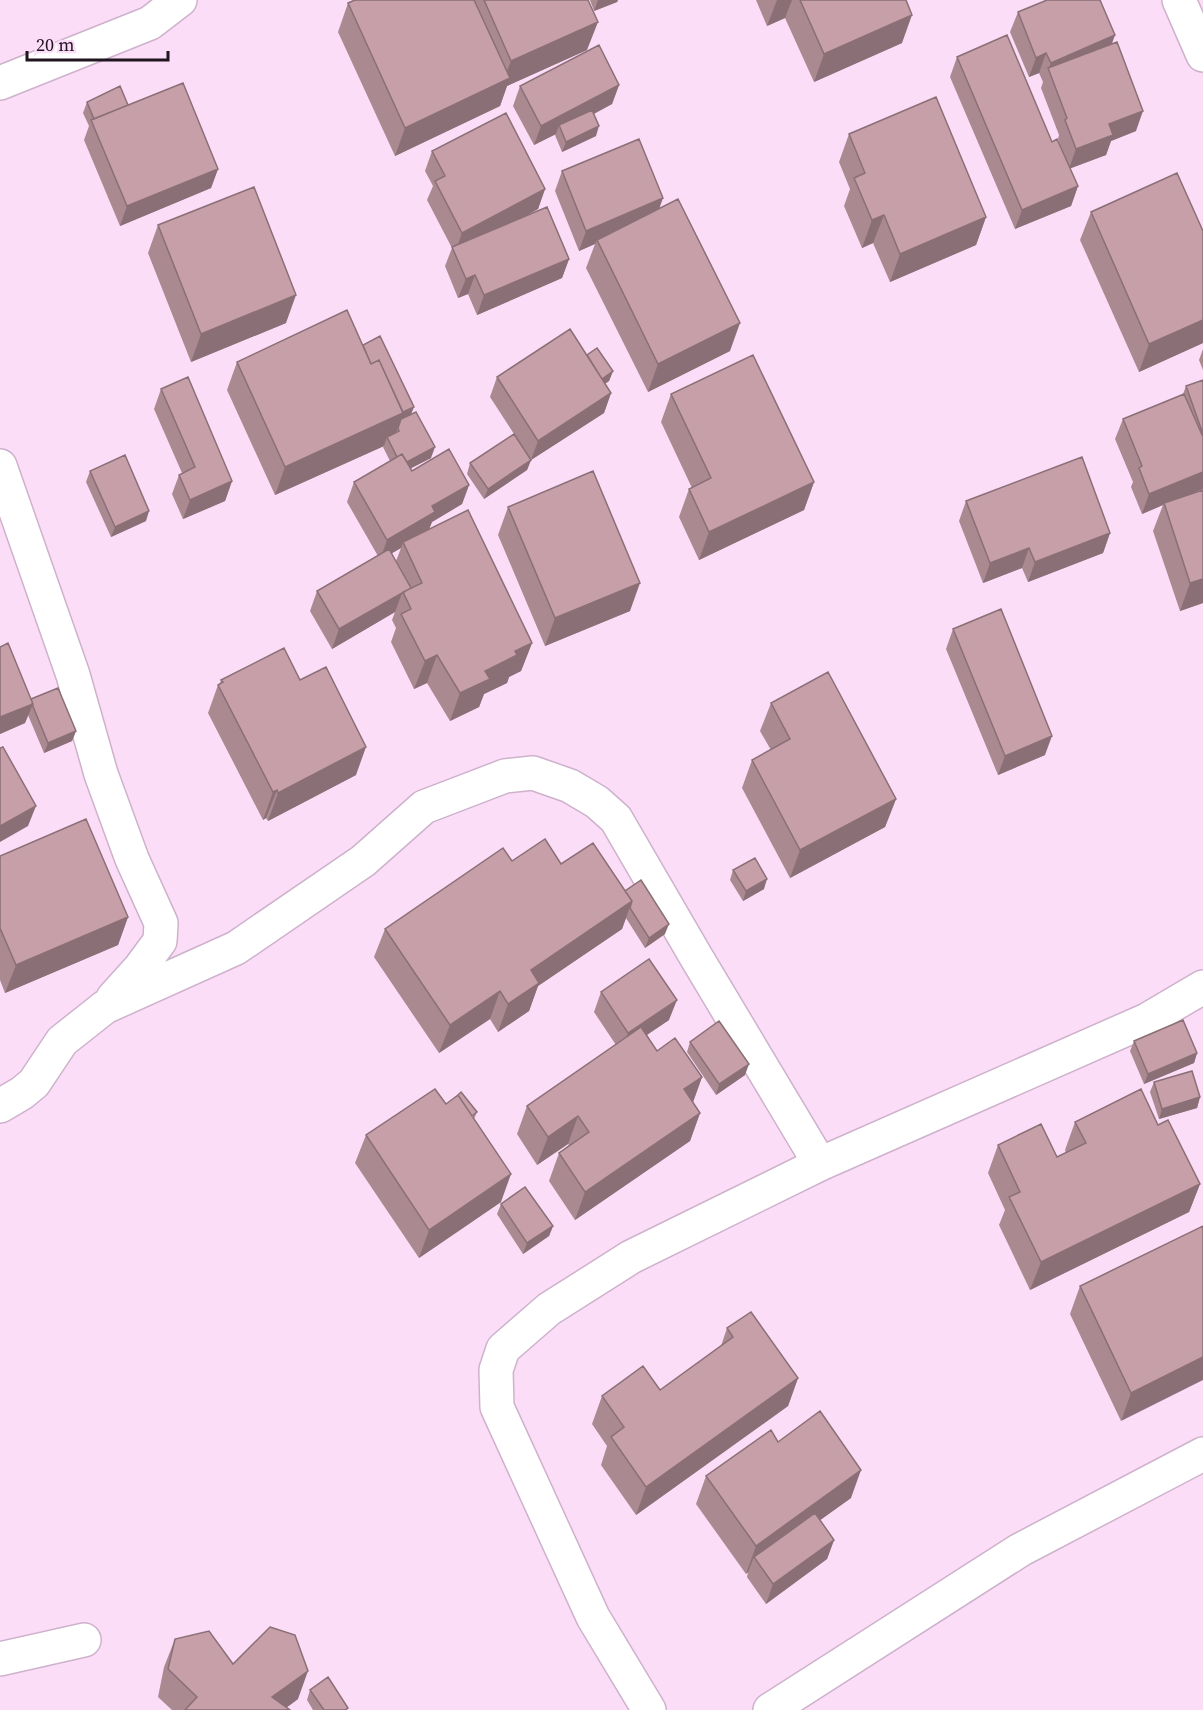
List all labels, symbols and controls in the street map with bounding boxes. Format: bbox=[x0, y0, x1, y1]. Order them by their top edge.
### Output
scale bar bbox=[27, 24, 168, 62]
text: 20 m bbox=[36, 32, 74, 57]

